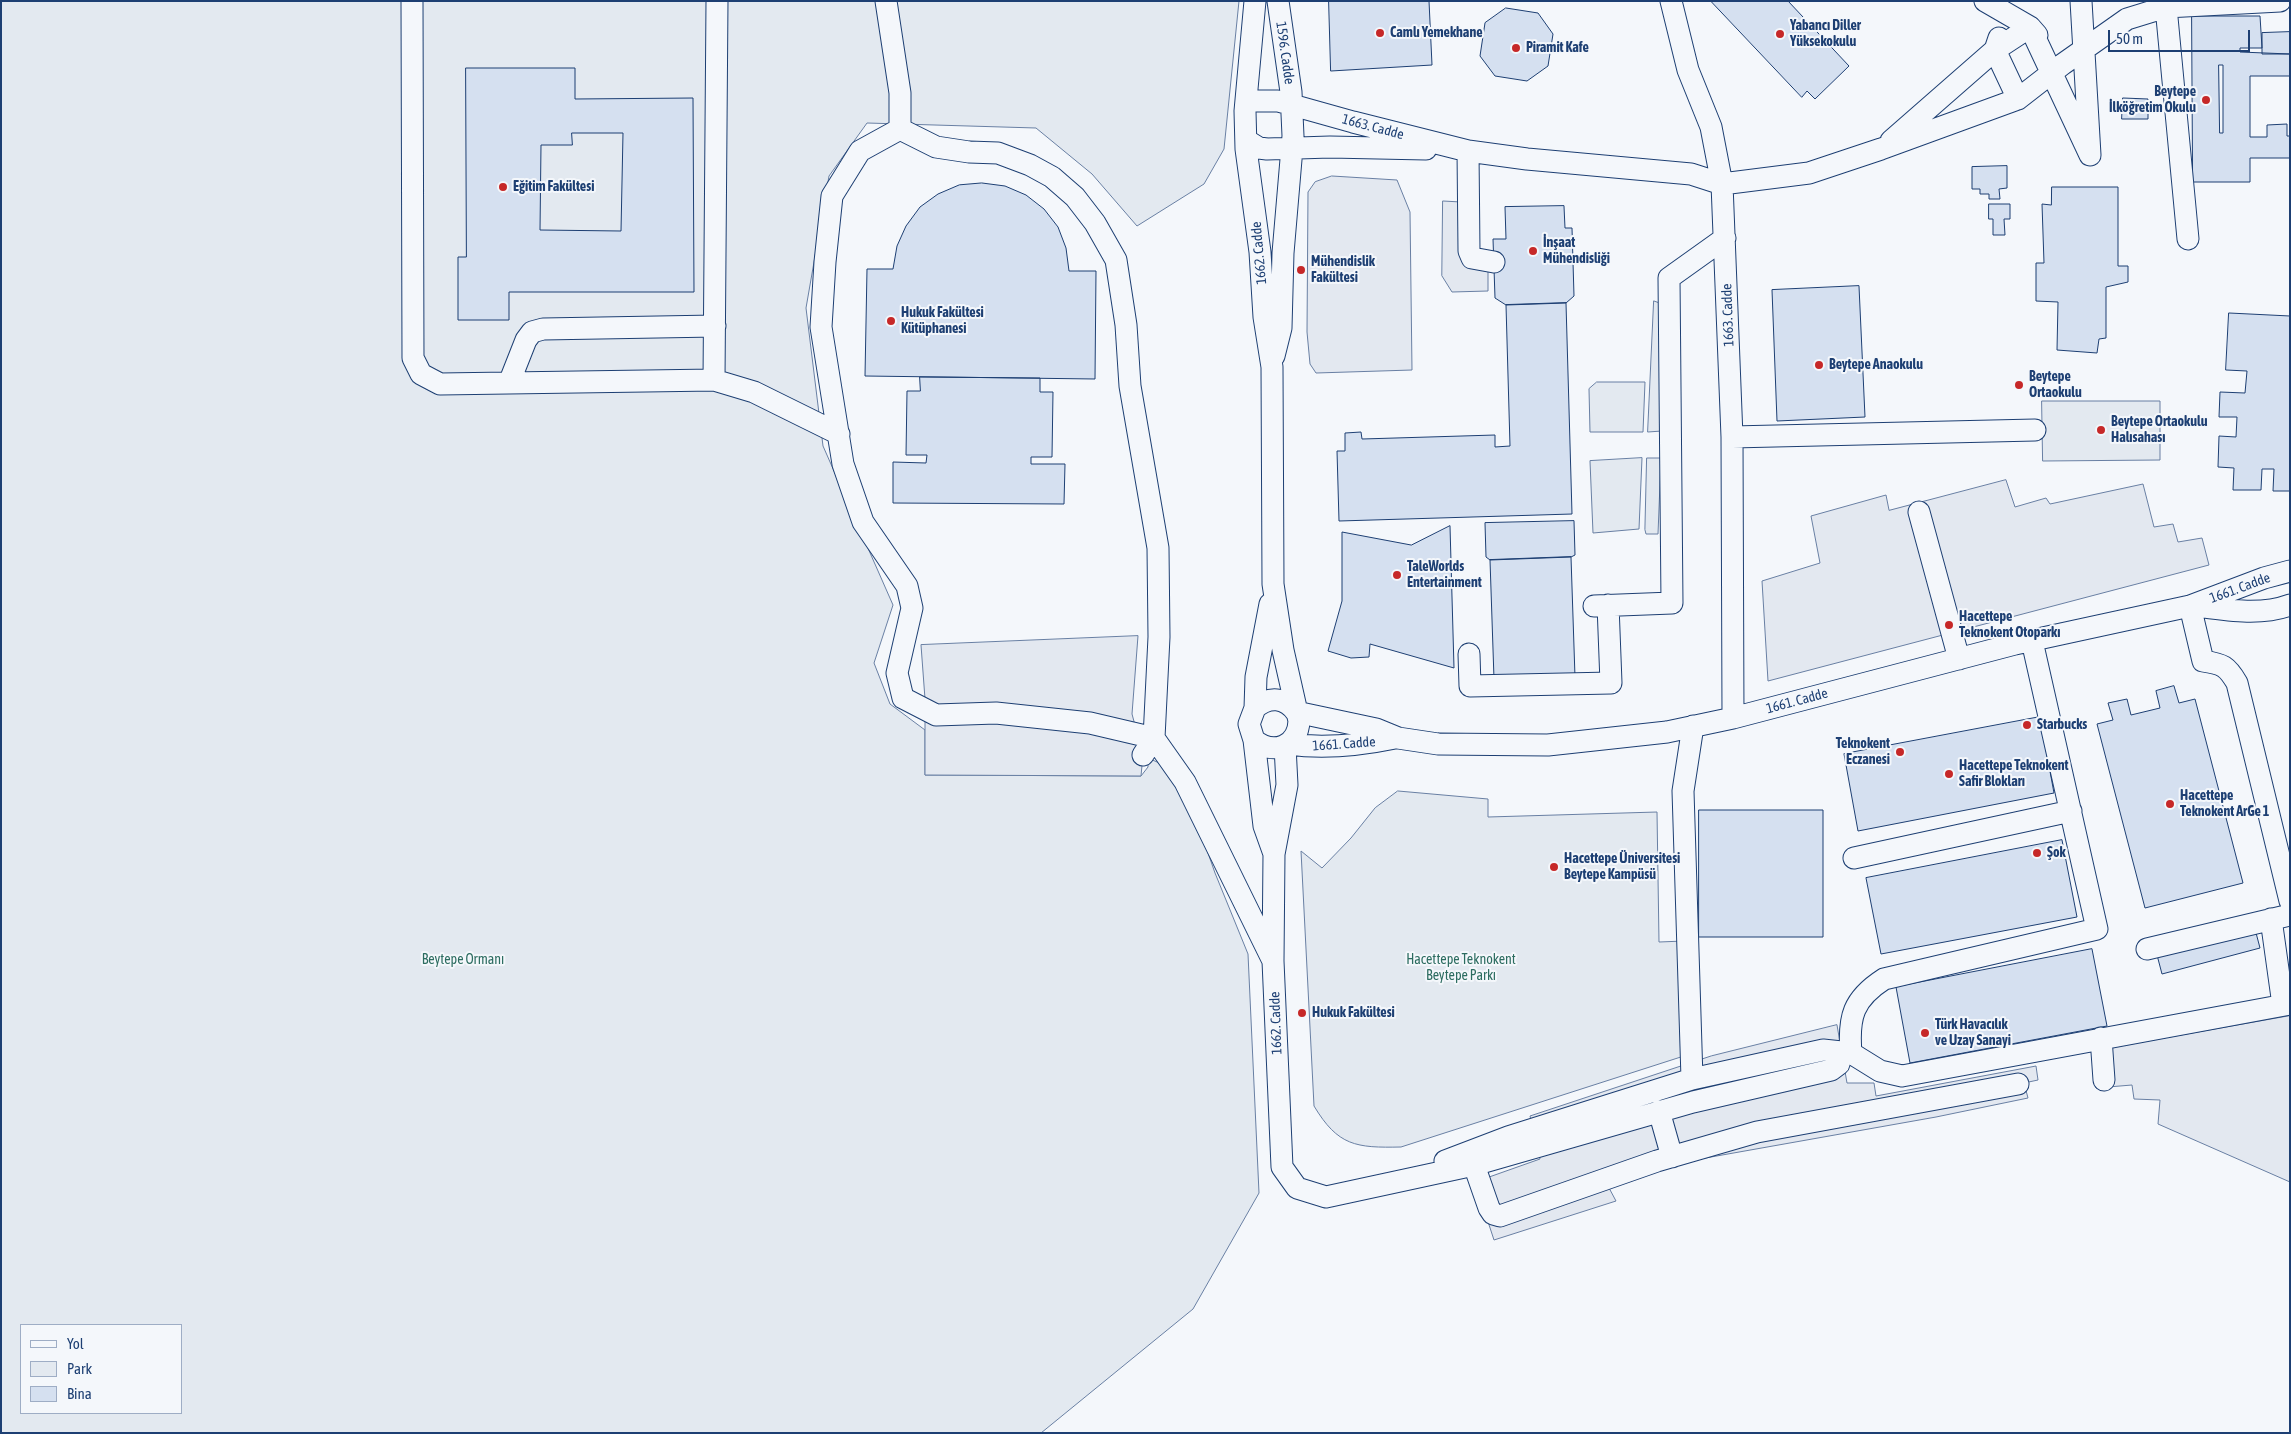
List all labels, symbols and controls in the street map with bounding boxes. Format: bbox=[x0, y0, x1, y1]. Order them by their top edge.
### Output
place label: Yabancı Diller Yüksekokulu bbox=[1790, 18, 1861, 50]
scale bar bbox=[2111, 20, 2254, 52]
street label: 1596. Cadde bbox=[1272, 21, 1298, 85]
place label: Camlı Yemekhane bbox=[1390, 25, 1483, 41]
marker: Camlı Yemekhane bbox=[1374, 27, 1386, 39]
marker: Yabancı Diller Yüksekokulu bbox=[1774, 28, 1786, 40]
text: 50 m bbox=[2116, 30, 2143, 47]
place label: Piramit Kafe bbox=[1526, 40, 1589, 56]
marker: Piramit Kafe bbox=[1510, 42, 1522, 54]
place label: Beytepe İlköğretim Okulu bbox=[2109, 84, 2196, 116]
marker: Beytepe İlköğretim Okulu bbox=[2200, 94, 2212, 106]
street label: 1663. Cadde bbox=[1340, 111, 1406, 143]
place label: Eğitim Fakültesi bbox=[513, 179, 594, 195]
marker: Eğitim Fakültesi bbox=[497, 181, 509, 193]
street label: 1662. Cadde bbox=[1248, 221, 1270, 285]
place label: İnşaat Mühendisliği bbox=[1543, 235, 1610, 268]
marker: İnşaat Mühendisliği bbox=[1527, 245, 1539, 257]
place label: Mühendislik Fakültesi bbox=[1311, 254, 1375, 286]
marker: Mühendislik Fakültesi bbox=[1295, 264, 1307, 276]
street label: 1663. Cadde bbox=[1719, 283, 1737, 347]
place label: Hukuk Fakültesi Kütüphanesi bbox=[901, 305, 984, 338]
marker: Hukuk Fakültesi Kütüphanesi bbox=[885, 315, 897, 327]
place label: Beytepe Anaokulu bbox=[1829, 357, 1923, 373]
marker: Beytepe Anaokulu bbox=[1813, 359, 1825, 371]
place label: Beytepe Ortaokulu bbox=[2029, 369, 2082, 402]
marker: Beytepe Ortaokulu bbox=[2013, 379, 2025, 391]
place label: Beytepe Ortaokulu Halısahası bbox=[2111, 414, 2207, 447]
marker: Beytepe Ortaokulu Halısahası bbox=[2095, 424, 2107, 436]
place label: TaleWorlds Entertainment bbox=[1407, 559, 1482, 592]
marker: TaleWorlds Entertainment bbox=[1391, 569, 1403, 581]
street label: 1661. Cadde bbox=[2207, 569, 2273, 607]
place label: Hacettepe Teknokent Otoparkı bbox=[1959, 609, 2060, 642]
marker: Hacettepe Teknokent Otoparkı bbox=[1943, 619, 1955, 631]
street label: 1661. Cadde bbox=[1764, 685, 1830, 717]
place label: Starbucks bbox=[2037, 717, 2087, 733]
marker: Starbucks bbox=[2021, 719, 2033, 731]
street label: 1661. Cadde bbox=[1312, 733, 1376, 755]
place label: Teknokent Eczanesi bbox=[1836, 736, 1890, 769]
marker: Teknokent Eczanesi bbox=[1894, 746, 1906, 758]
place label: Hacettepe Teknokent Safir Blokları bbox=[1959, 758, 2069, 790]
marker: Hacettepe Teknokent Safir Blokları bbox=[1943, 768, 1955, 780]
place label: Hacettepe Teknokent ArGe 1 bbox=[2180, 788, 2269, 820]
marker: Hacettepe Teknokent ArGe 1 bbox=[2164, 798, 2176, 810]
place label: Şok bbox=[2047, 845, 2066, 861]
marker: Şok bbox=[2031, 847, 2043, 859]
place label: Hacettepe Üniversitesi Beytepe Kampüsü bbox=[1564, 851, 1680, 884]
marker: Hacettepe Üniversitesi Beytepe Kampüsü bbox=[1548, 861, 1560, 873]
park label: Beytepe Ormanı bbox=[422, 952, 504, 968]
park label: Hacettepe Teknokent Beytepe Parkı bbox=[1406, 952, 1516, 984]
street label: 1662. Cadde bbox=[1267, 991, 1285, 1055]
place label: Hukuk Fakültesi bbox=[1312, 1005, 1395, 1021]
marker: Hukuk Fakültesi bbox=[1296, 1007, 1308, 1019]
place label: Türk Havacılık ve Uzay Sanayi bbox=[1935, 1017, 2011, 1050]
marker: Türk Havacılık ve Uzay Sanayi bbox=[1919, 1027, 1931, 1039]
legend bbox=[20, 1324, 182, 1414]
text: Yol bbox=[67, 1335, 84, 1352]
text: Park bbox=[67, 1360, 92, 1377]
text: Bina bbox=[67, 1385, 92, 1402]

